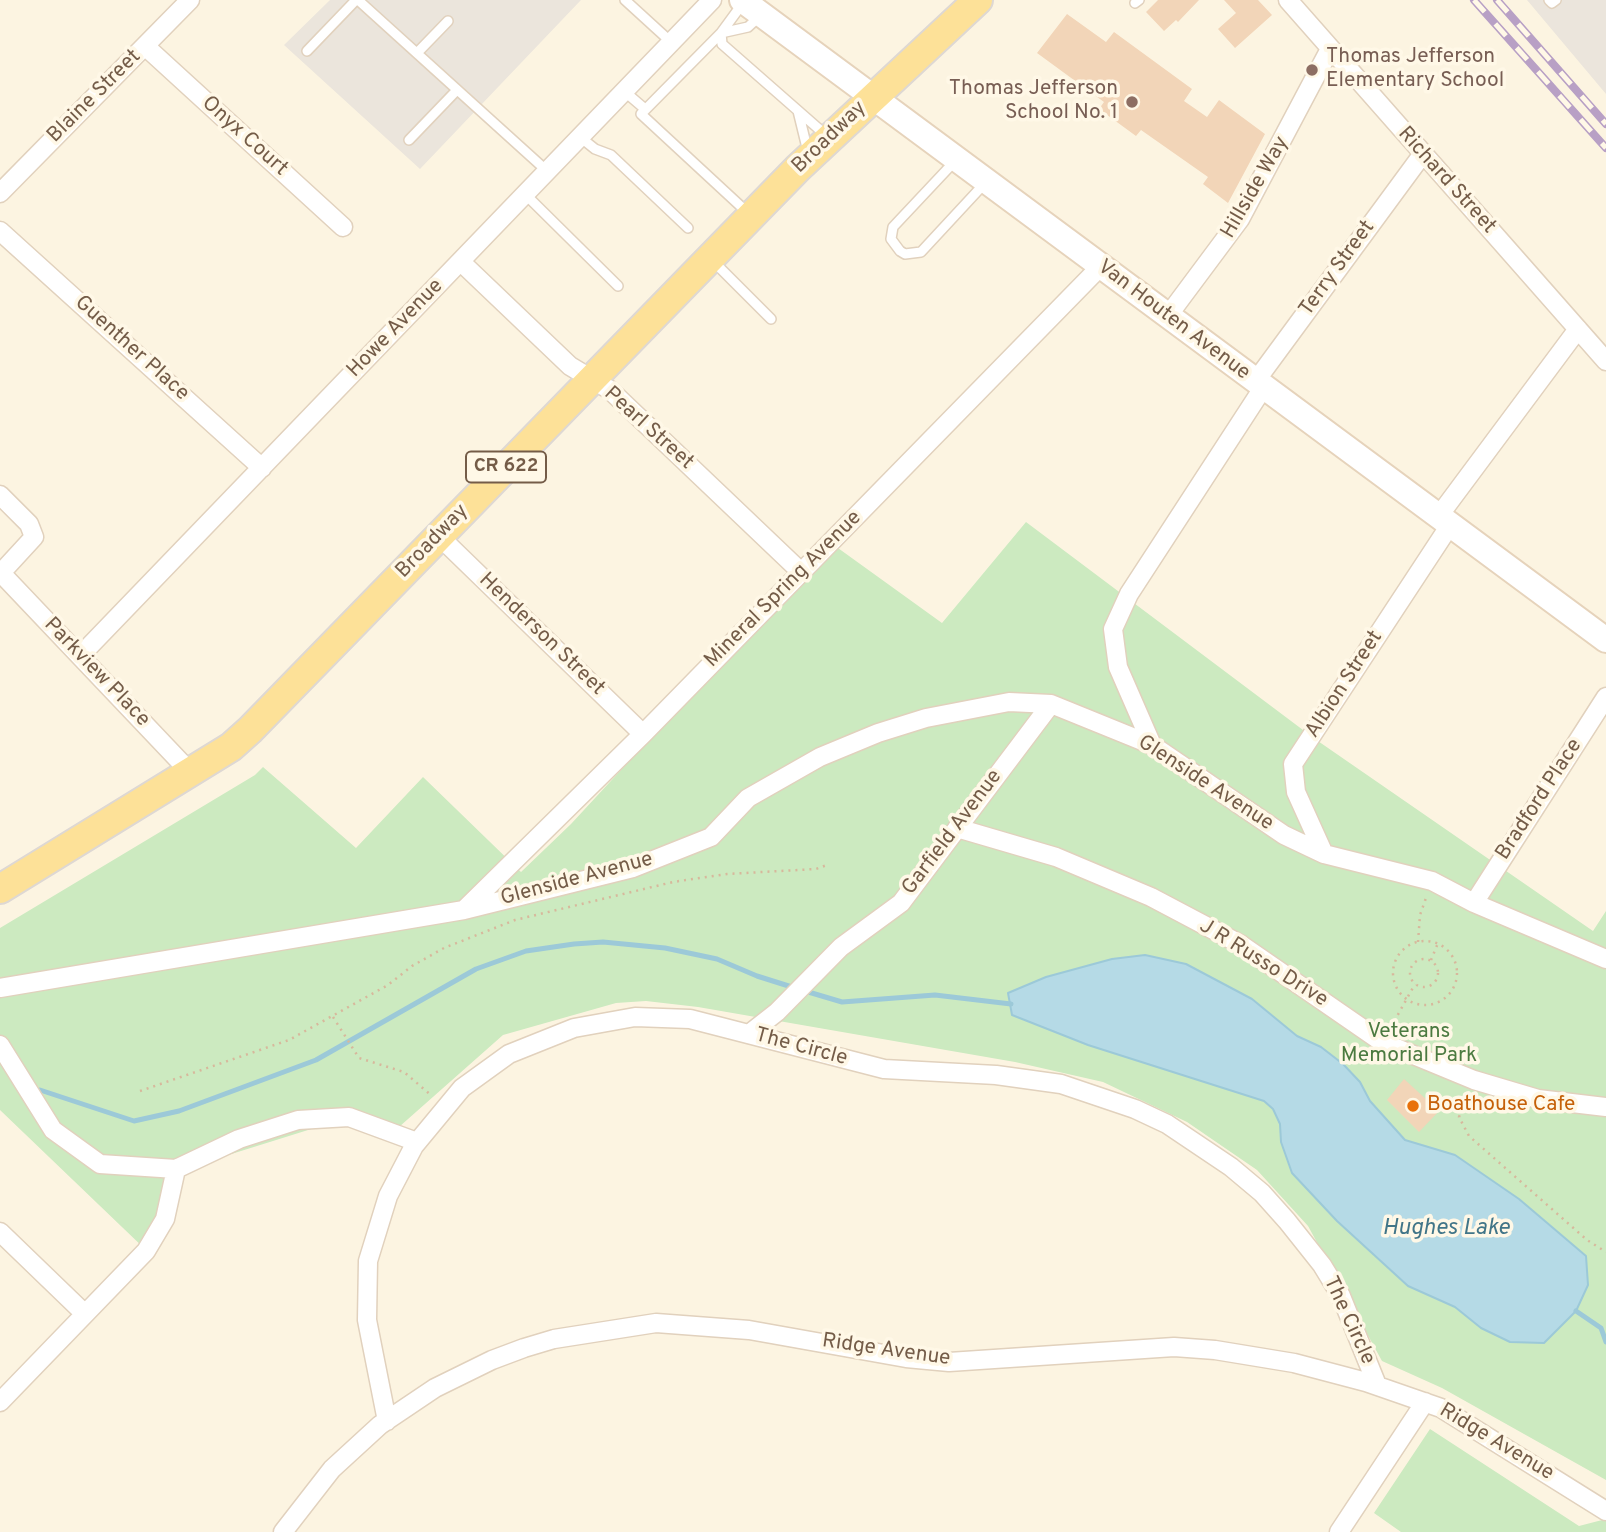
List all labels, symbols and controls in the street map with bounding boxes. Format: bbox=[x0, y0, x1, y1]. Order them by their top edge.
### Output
street label: Blaine Street bbox=[43, 45, 147, 149]
place label: Thomas Jefferson Elementary School bbox=[1326, 45, 1504, 95]
marker: Thomas Jefferson Elementary School bbox=[1304, 62, 1320, 78]
place label: Thomas Jefferson School No. 1 bbox=[949, 77, 1118, 127]
street label: Onyx Court bbox=[196, 92, 292, 182]
marker: Thomas Jefferson School No. 1 bbox=[1124, 94, 1140, 110]
street label: Broadway bbox=[788, 96, 872, 180]
street label: Richard Street bbox=[1391, 122, 1501, 240]
street label: Hillside Way bbox=[1217, 133, 1295, 243]
street label: Terry Street bbox=[1295, 216, 1381, 322]
street label: Van Houten Avenue bbox=[1092, 255, 1254, 387]
street label: Howe Avenue bbox=[343, 274, 449, 384]
street label: Guenther Place bbox=[69, 291, 193, 407]
street label: Pearl Street bbox=[598, 382, 698, 476]
road number: CR 622 bbox=[466, 452, 546, 482]
street label: Broadway bbox=[391, 500, 475, 584]
street label: Mineral Spring Avenue bbox=[700, 506, 868, 674]
street label: Henderson Street bbox=[473, 568, 609, 702]
street label: Parkview Place bbox=[38, 613, 154, 733]
street label: Albion Street bbox=[1301, 627, 1389, 743]
street label: Glenside Avenue bbox=[1132, 731, 1278, 837]
street label: Bradford Place bbox=[1492, 735, 1588, 865]
street label: Garfield Avenue bbox=[898, 765, 1008, 901]
street label: Glenside Avenue bbox=[498, 848, 656, 912]
street label: J R Russo Drive bbox=[1194, 914, 1332, 1014]
park label: Veterans Memorial Park bbox=[1341, 1020, 1477, 1070]
street label: The Circle bbox=[752, 1024, 850, 1072]
place label: Boathouse Cafe bbox=[1427, 1093, 1575, 1119]
marker: Boathouse Cafe bbox=[1405, 1098, 1421, 1114]
water label: Hughes Lake bbox=[1382, 1215, 1510, 1243]
street label: The Circle bbox=[1317, 1273, 1379, 1369]
street label: Ridge Avenue bbox=[820, 1330, 952, 1372]
street label: Ridge Avenue bbox=[1434, 1399, 1558, 1487]

